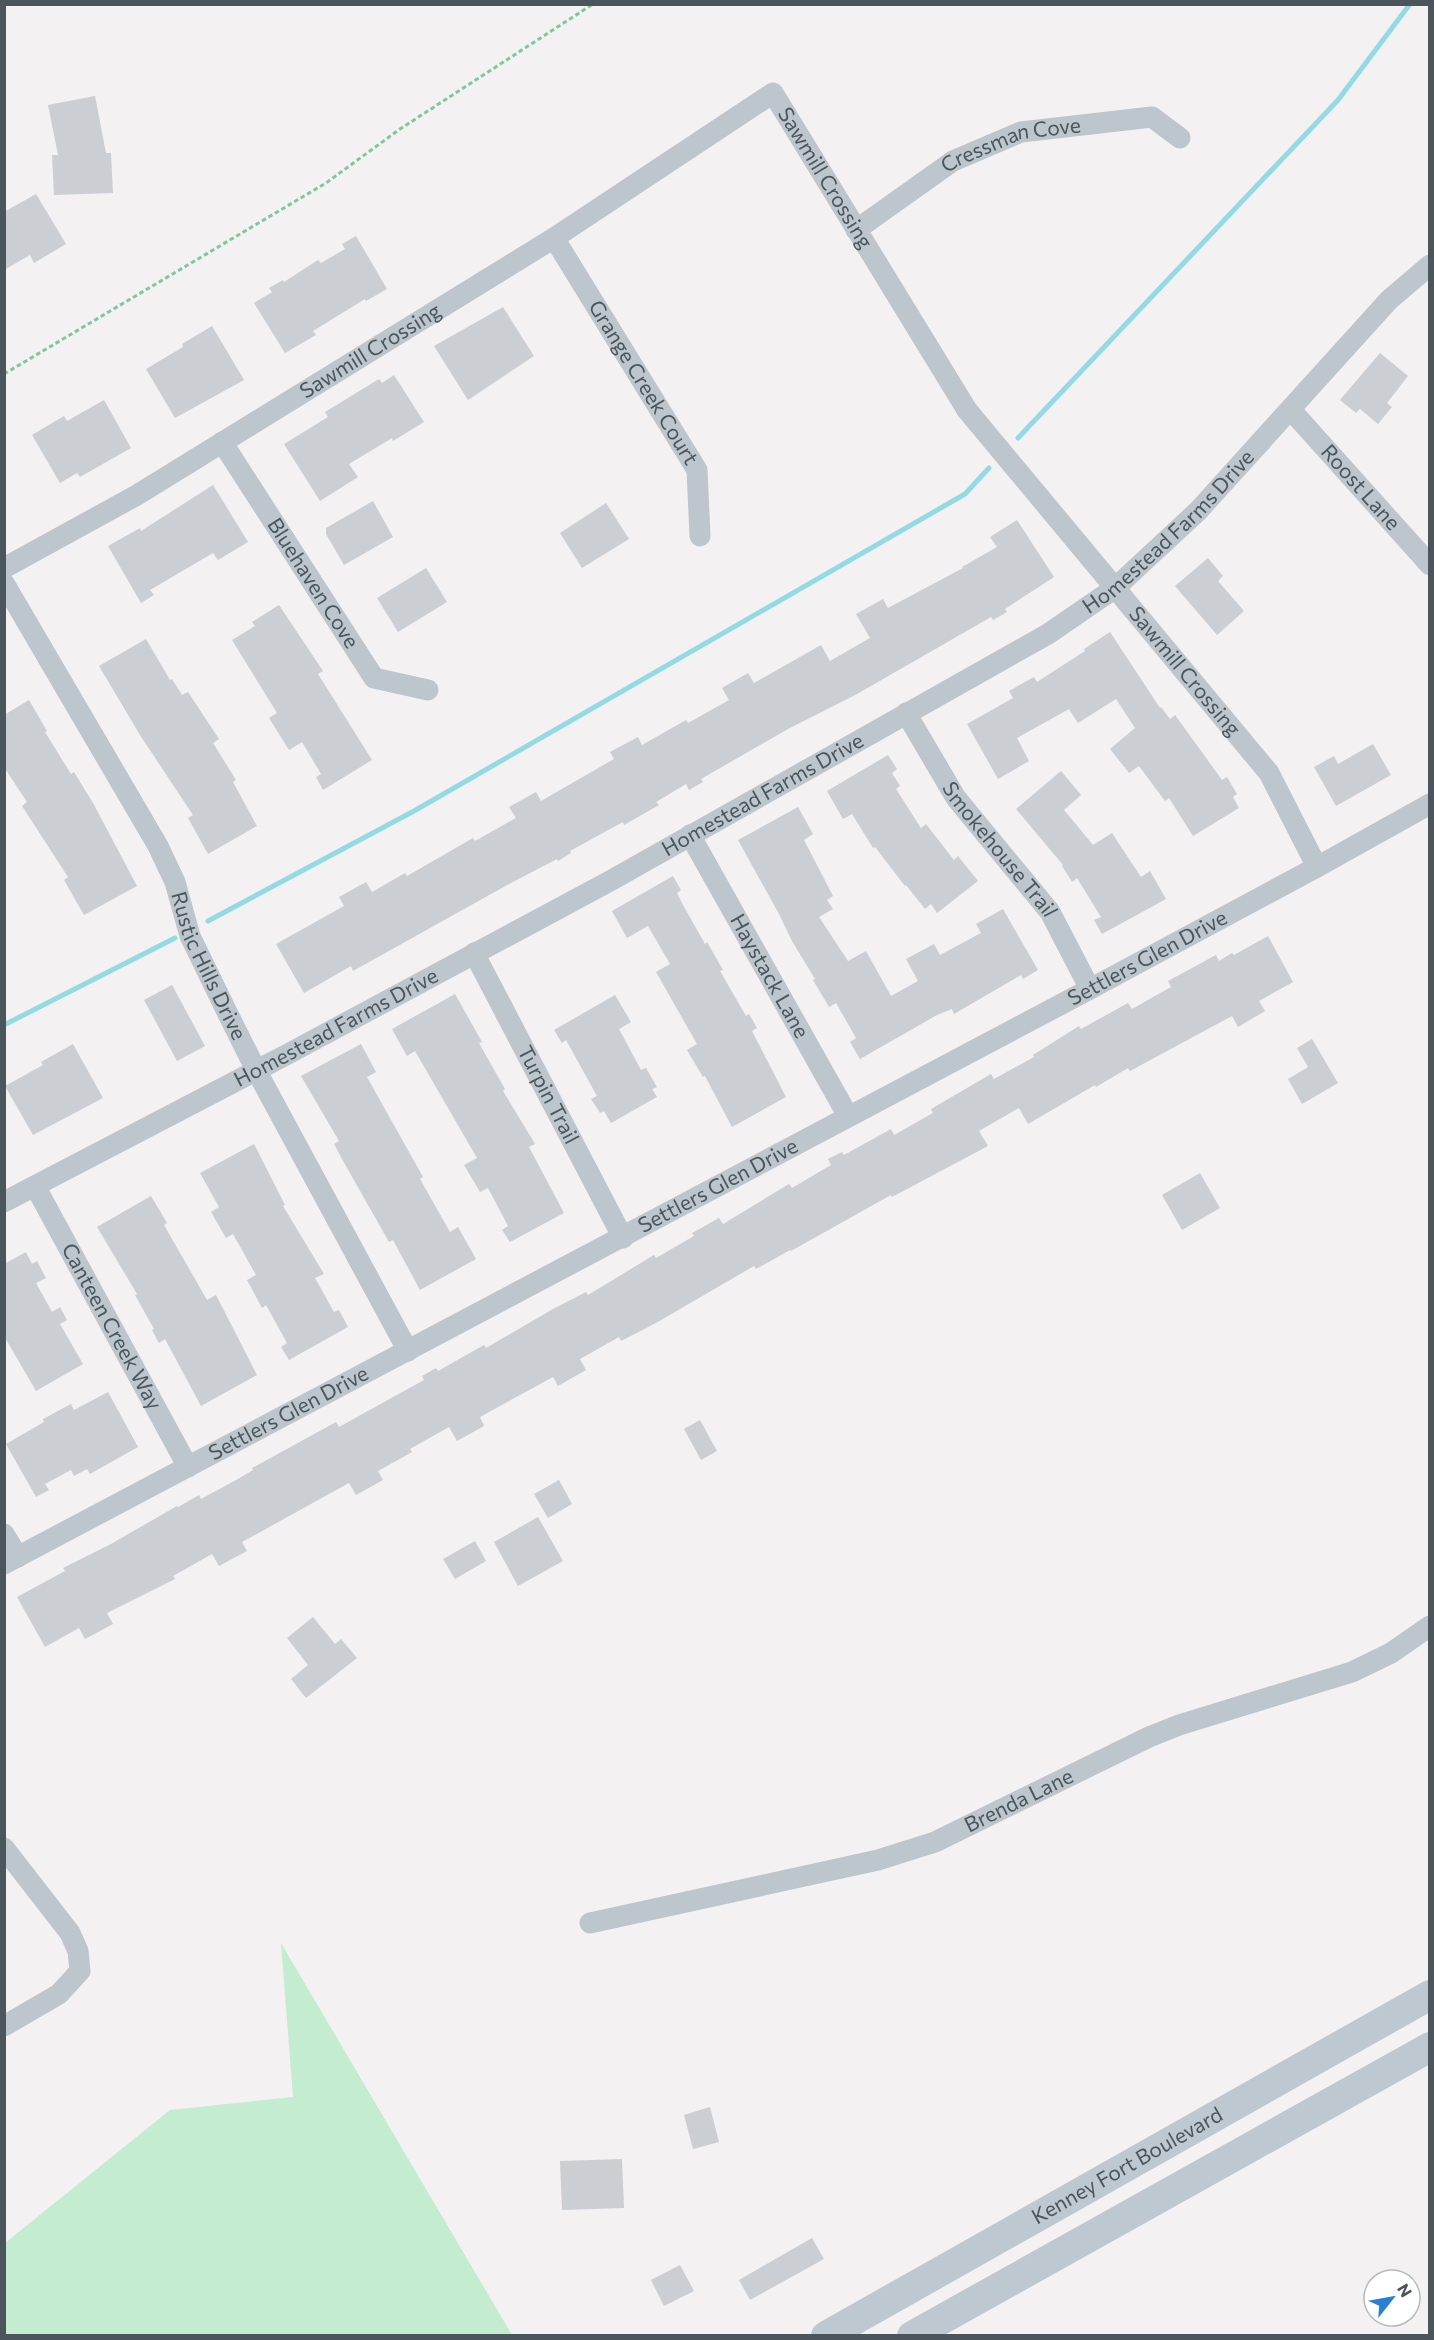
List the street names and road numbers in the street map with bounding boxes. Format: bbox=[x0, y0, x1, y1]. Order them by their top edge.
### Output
street label: Sawmill Crossing bbox=[774, 102, 879, 253]
street label: Cressman Cove bbox=[935, 111, 1082, 177]
street label: Grange Creek Court bbox=[584, 295, 705, 469]
street label: Sawmill Crossing bbox=[295, 297, 445, 403]
street label: Roost Lane bbox=[1317, 438, 1406, 534]
street label: Homestead Farms Drive bbox=[1077, 444, 1258, 618]
street label: Bluehaven Cove bbox=[263, 513, 365, 652]
street label: Sawmill Crossing bbox=[1125, 601, 1247, 740]
street label: Homestead Farms Drive bbox=[657, 727, 867, 860]
street label: Smokehouse Trail bbox=[938, 777, 1064, 920]
street label: Rustic Hills Drive bbox=[167, 888, 253, 1044]
street label: Settlers Glen Drive bbox=[1063, 904, 1231, 1010]
street label: Haystack Lane bbox=[726, 909, 815, 1042]
street label: Homestead Farms Drive bbox=[229, 962, 442, 1091]
street label: Turpin Trail bbox=[514, 1041, 585, 1147]
street label: Settlers Glen Drive bbox=[633, 1132, 802, 1237]
street label: Canteen Creek Way bbox=[57, 1238, 168, 1414]
street label: Settlers Glen Drive bbox=[204, 1359, 372, 1465]
street label: Brenda Lane bbox=[960, 1762, 1077, 1837]
street label: Kenney Fort Boulevard bbox=[1027, 2101, 1226, 2228]

